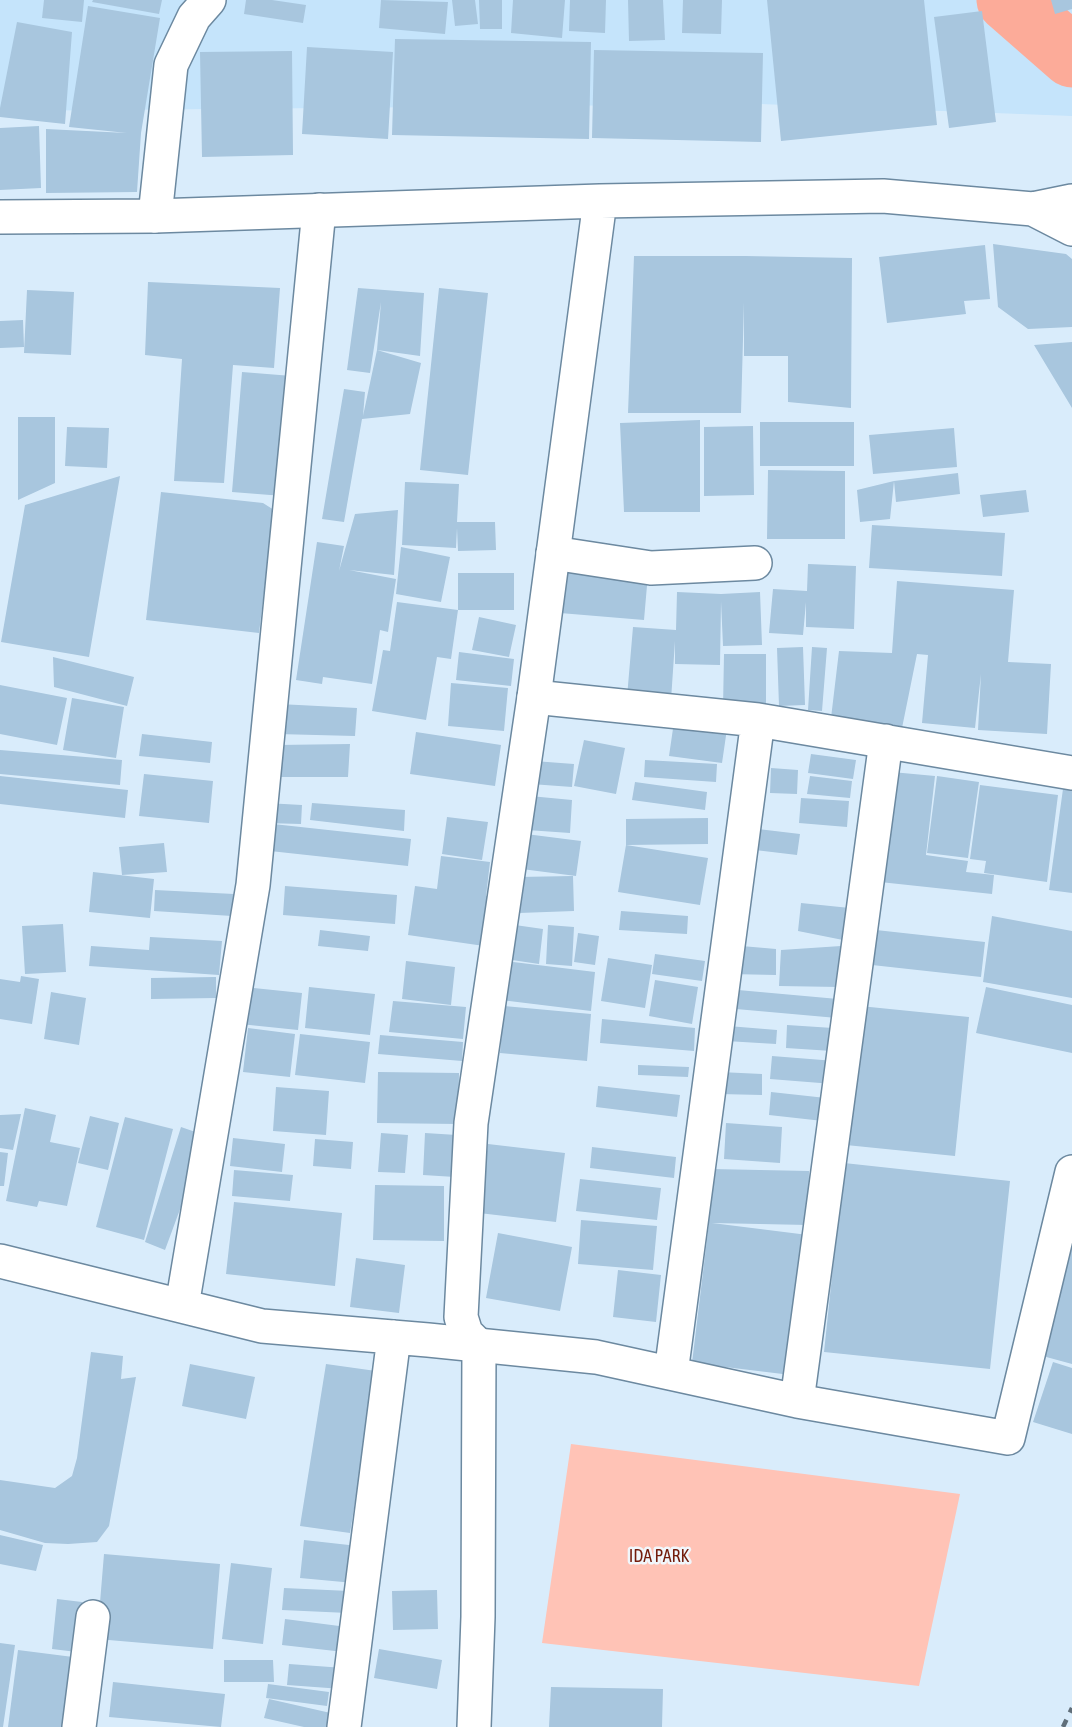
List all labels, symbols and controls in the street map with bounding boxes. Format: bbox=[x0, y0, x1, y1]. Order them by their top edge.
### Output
park label: IDA PARK bbox=[629, 1545, 689, 1567]

